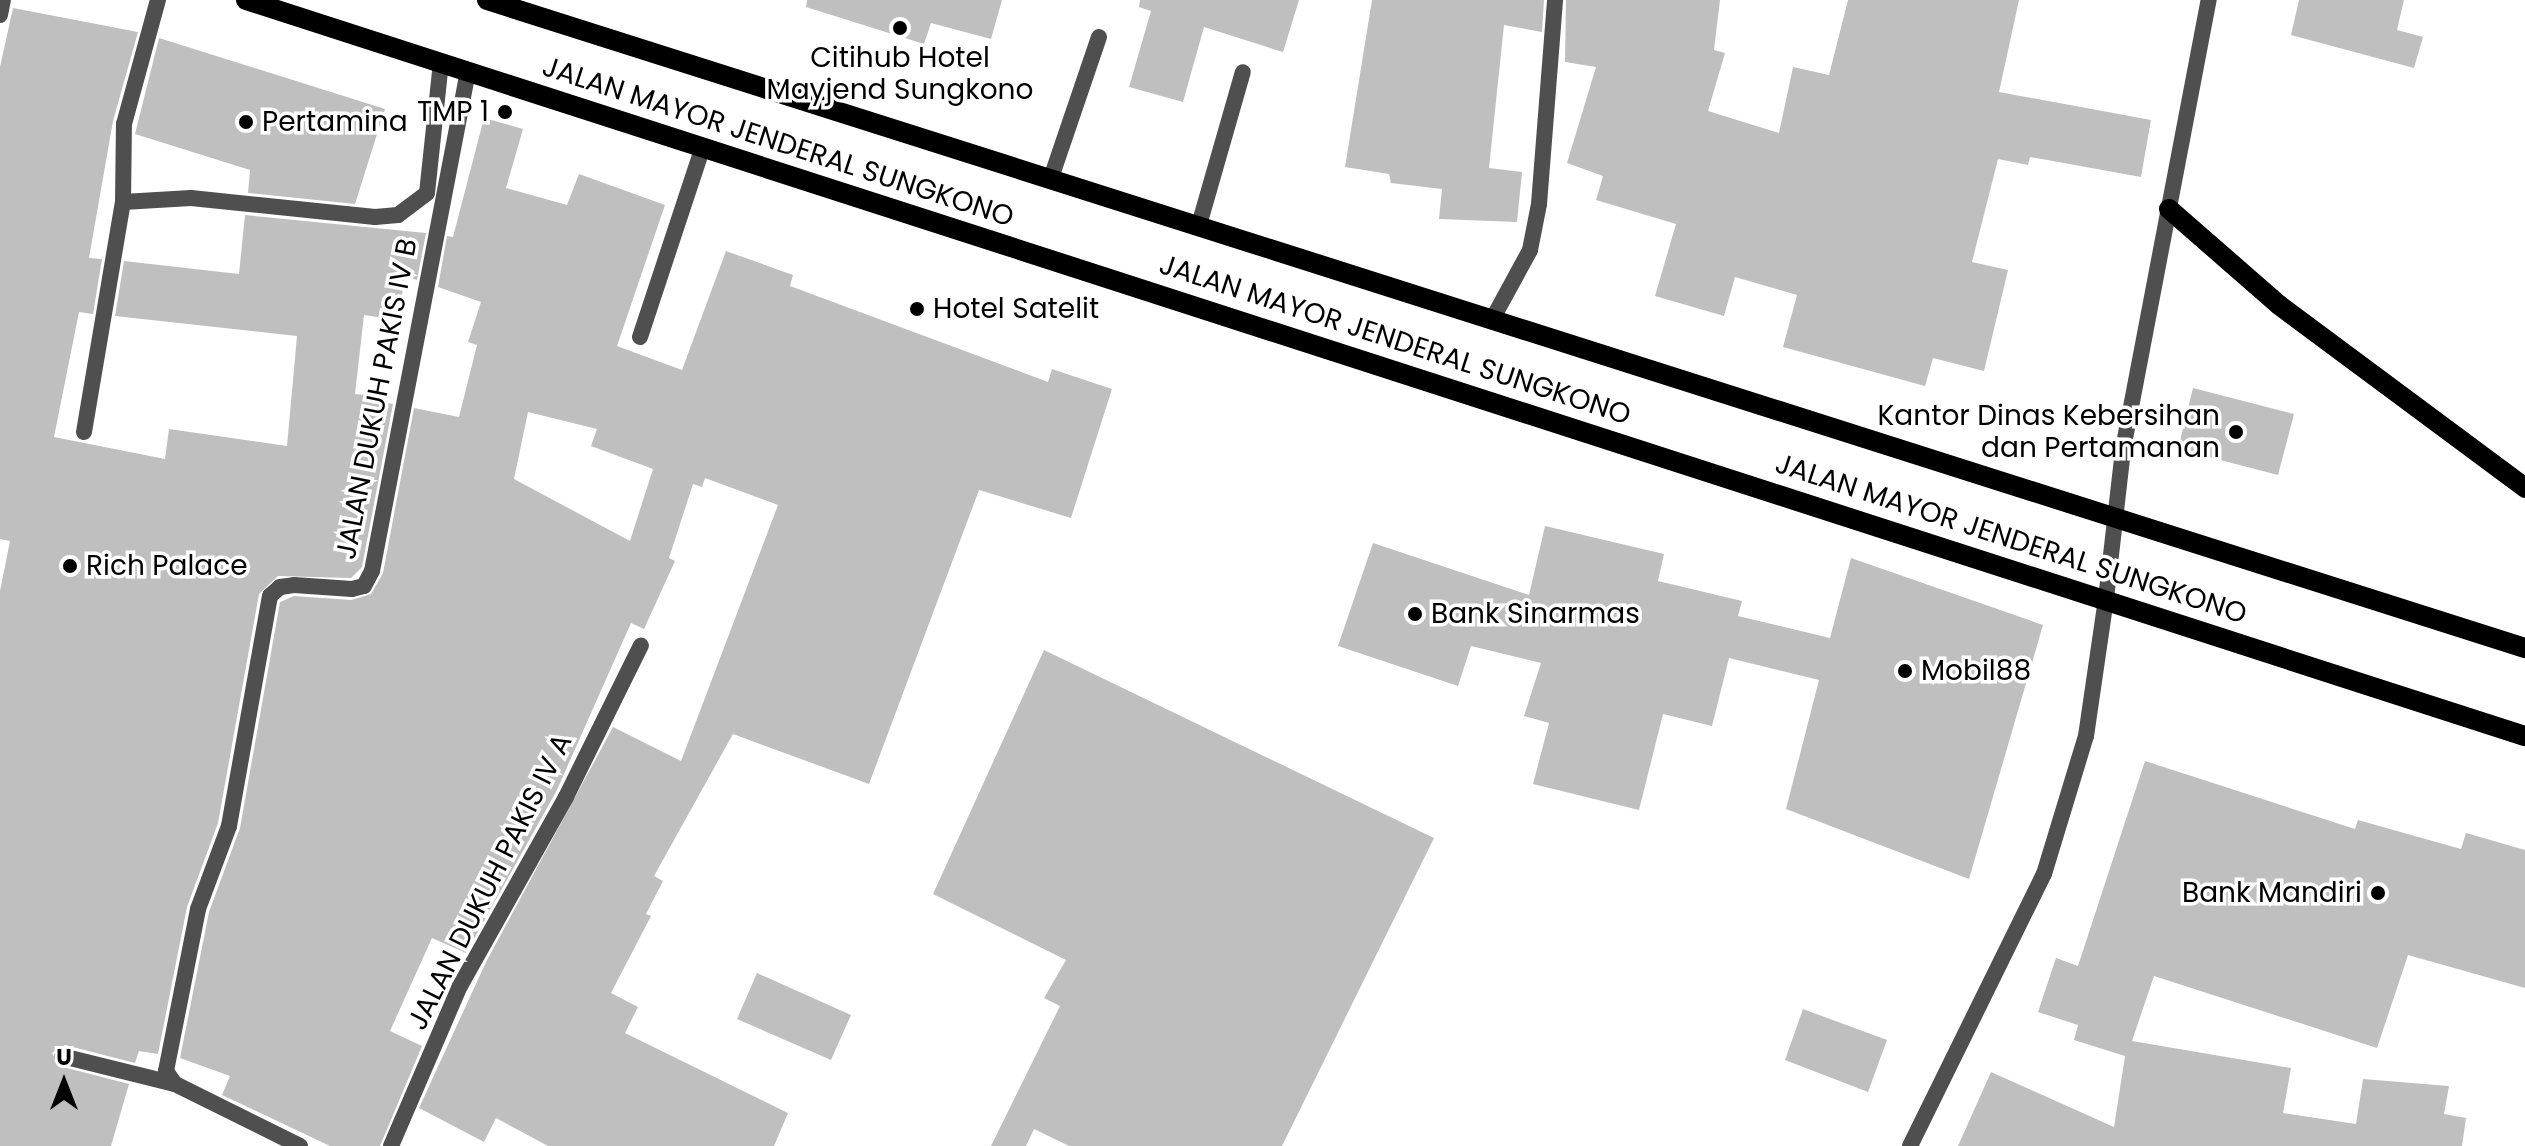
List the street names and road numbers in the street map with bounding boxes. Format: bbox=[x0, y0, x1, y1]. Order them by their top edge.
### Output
street label: JALAN MAYOR JENDERAL SUNGKONO bbox=[538, 50, 1018, 234]
street label: JALAN DUKUH PAKIS IV B bbox=[329, 236, 425, 562]
street label: JALAN MAYOR JENDERAL SUNGKONO bbox=[1155, 248, 1635, 432]
street label: JALAN MAYOR JENDERAL SUNGKONO bbox=[1771, 447, 2251, 631]
street label: JALAN DUKUH PAKIS IV A bbox=[401, 728, 579, 1036]

